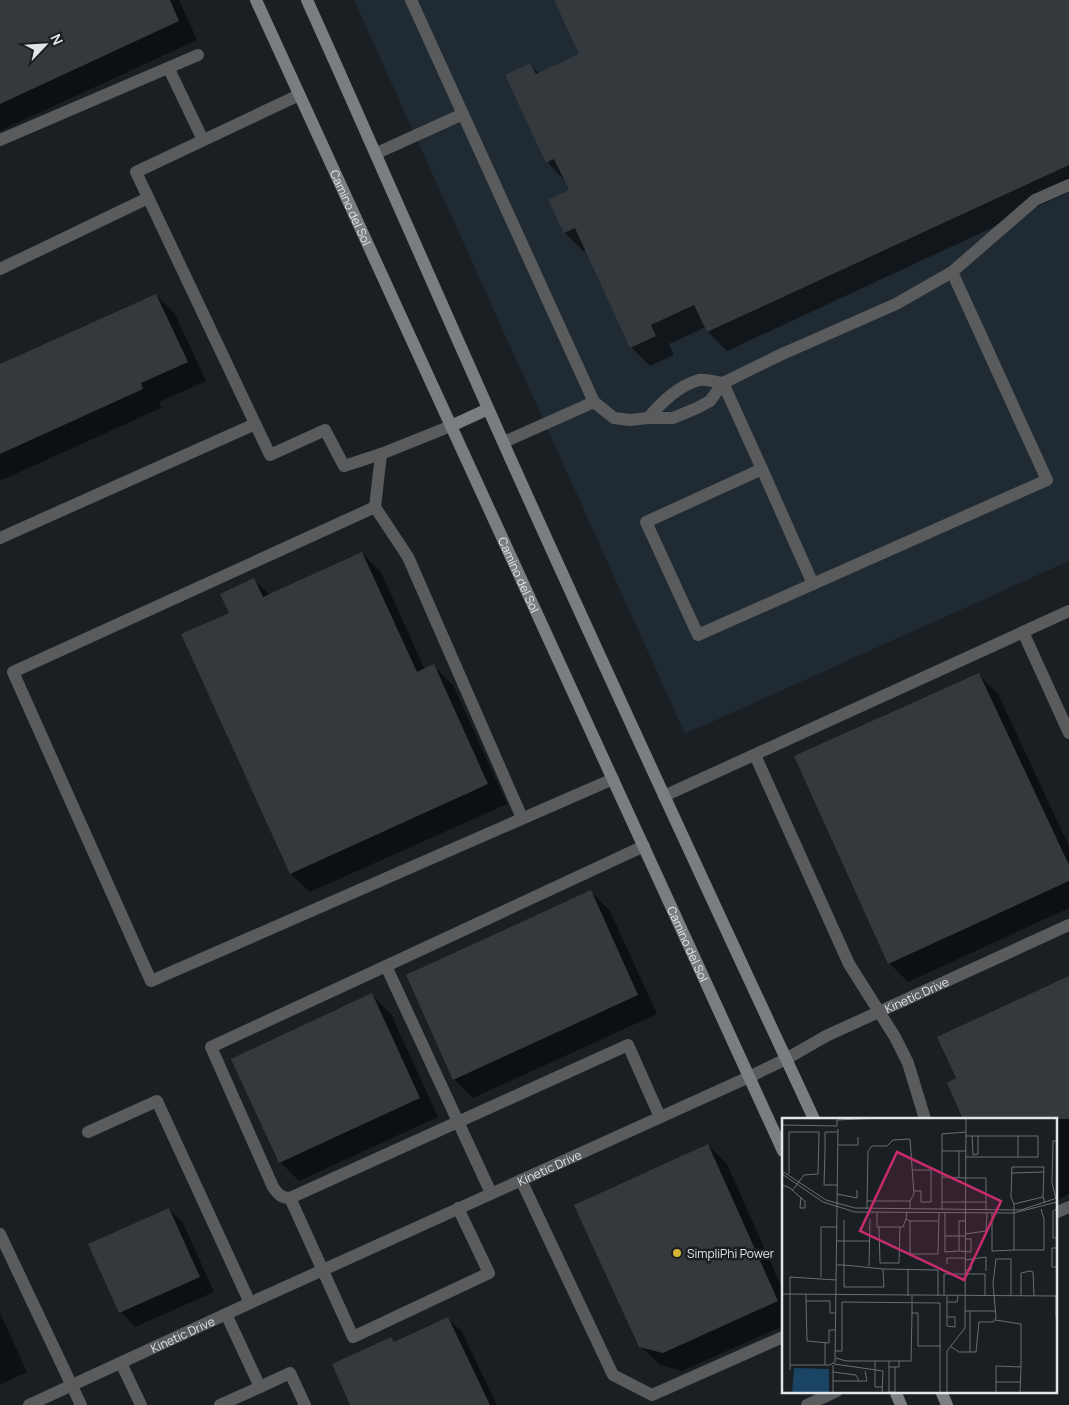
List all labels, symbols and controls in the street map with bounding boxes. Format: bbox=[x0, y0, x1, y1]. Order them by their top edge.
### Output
north arrow bbox=[20, 20, 70, 70]
text: N bbox=[46, 31, 68, 48]
street label: Camino del Sol bbox=[326, 167, 376, 248]
street label: Camino del Sol bbox=[494, 534, 544, 615]
street label: Camino del Sol bbox=[663, 903, 713, 984]
street label: Kinetic Drive bbox=[882, 973, 951, 1017]
inset map bbox=[782, 1118, 1056, 1392]
street label: Kinetic Drive bbox=[514, 1145, 584, 1189]
place label: SimpliPhi Power bbox=[687, 1245, 775, 1262]
marker: SimpliPhi Power bbox=[671, 1247, 683, 1259]
street label: Kinetic Drive bbox=[148, 1312, 217, 1356]

